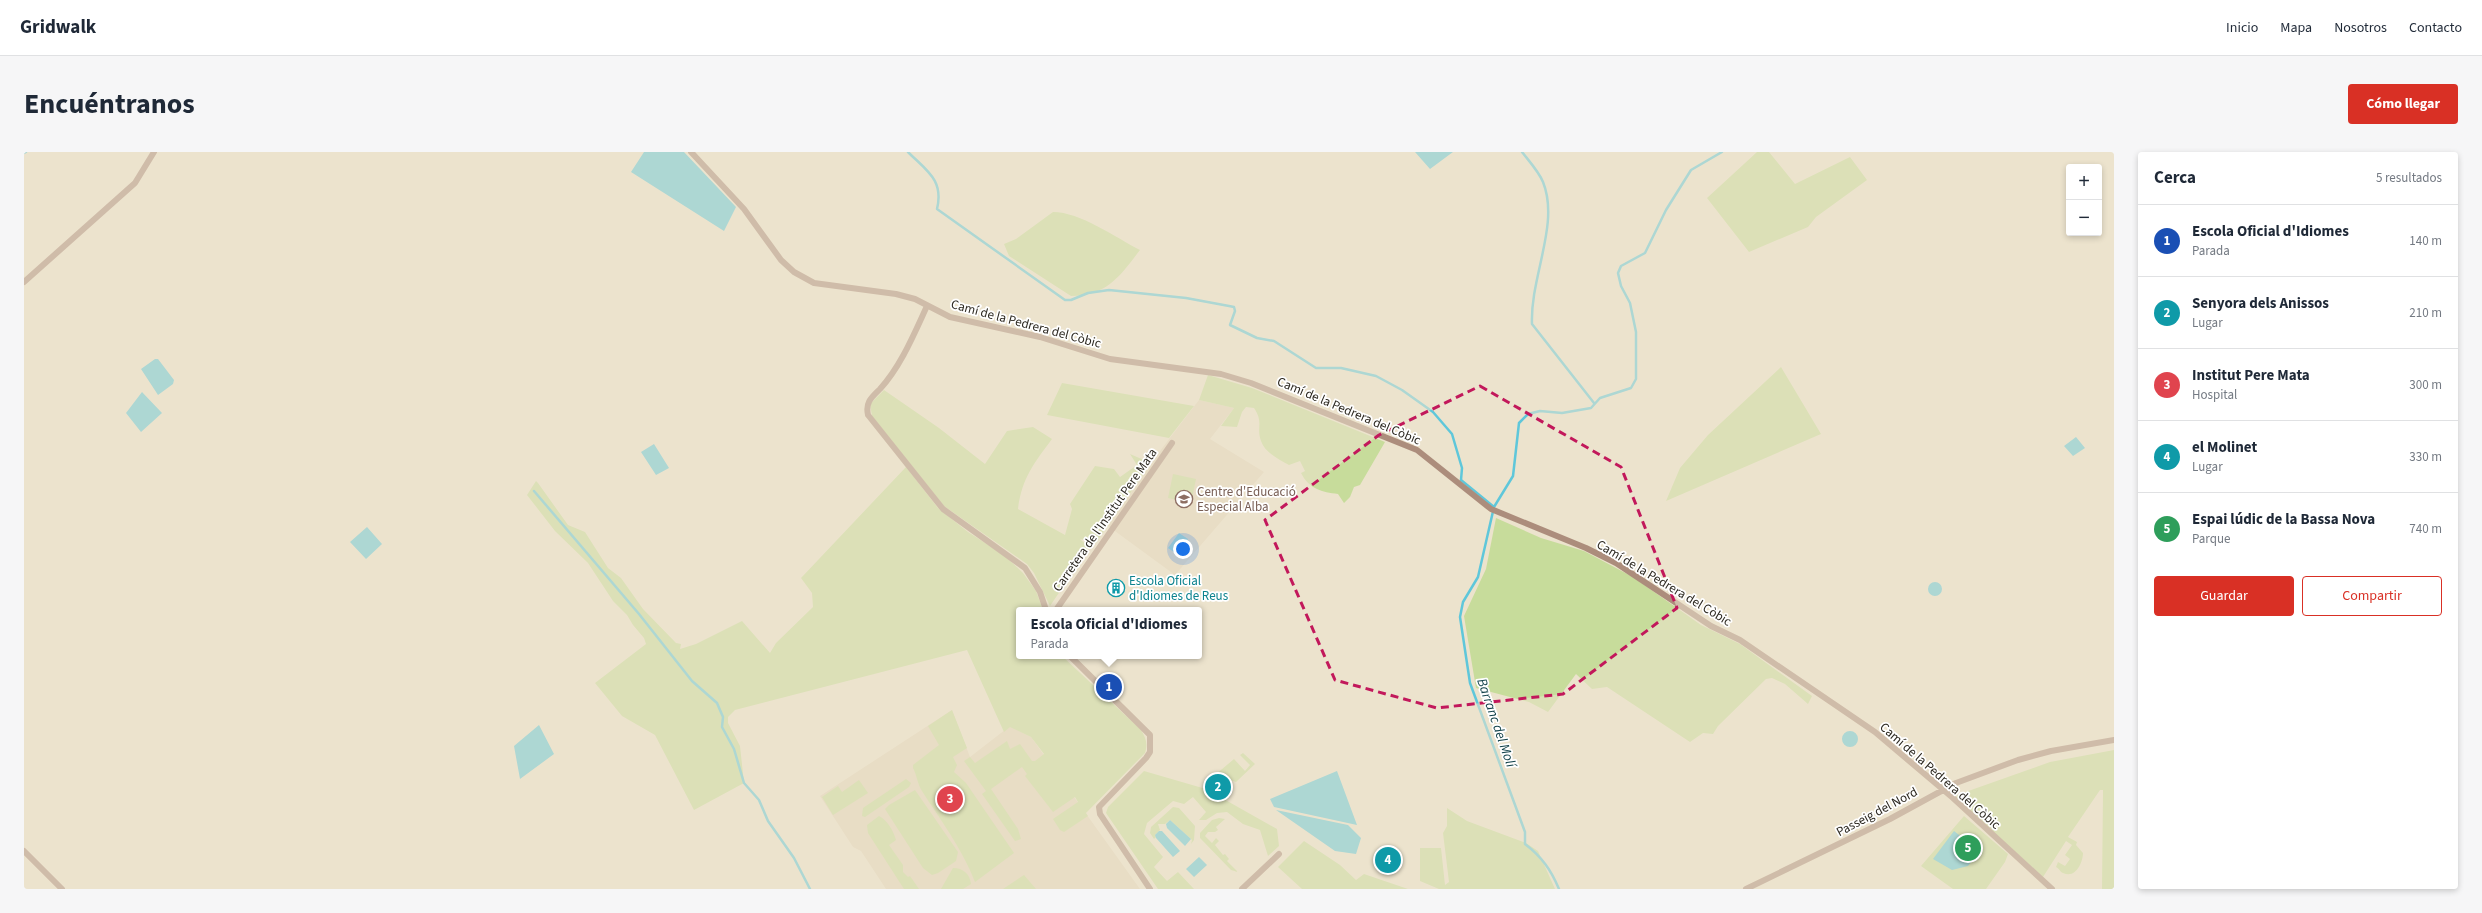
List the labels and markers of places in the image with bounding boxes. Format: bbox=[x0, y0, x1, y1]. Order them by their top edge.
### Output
place label: Centre d'Educació Especial Alba bbox=[1197, 483, 1296, 516]
school or university icon: Centre d'Educació Especial Alba bbox=[1174, 489, 1194, 509]
place label: Escola Oficial d'Idiomes de Reus bbox=[1129, 572, 1229, 605]
building icon: Escola Oficial d'Idiomes de Reus bbox=[1106, 578, 1126, 598]
pin: 1 bbox=[1096, 672, 1122, 702]
pin: 2 bbox=[1205, 772, 1231, 802]
pin: 3 bbox=[937, 784, 963, 814]
pin: 5 bbox=[1955, 833, 1981, 863]
pin: 4 bbox=[1375, 845, 1401, 875]

